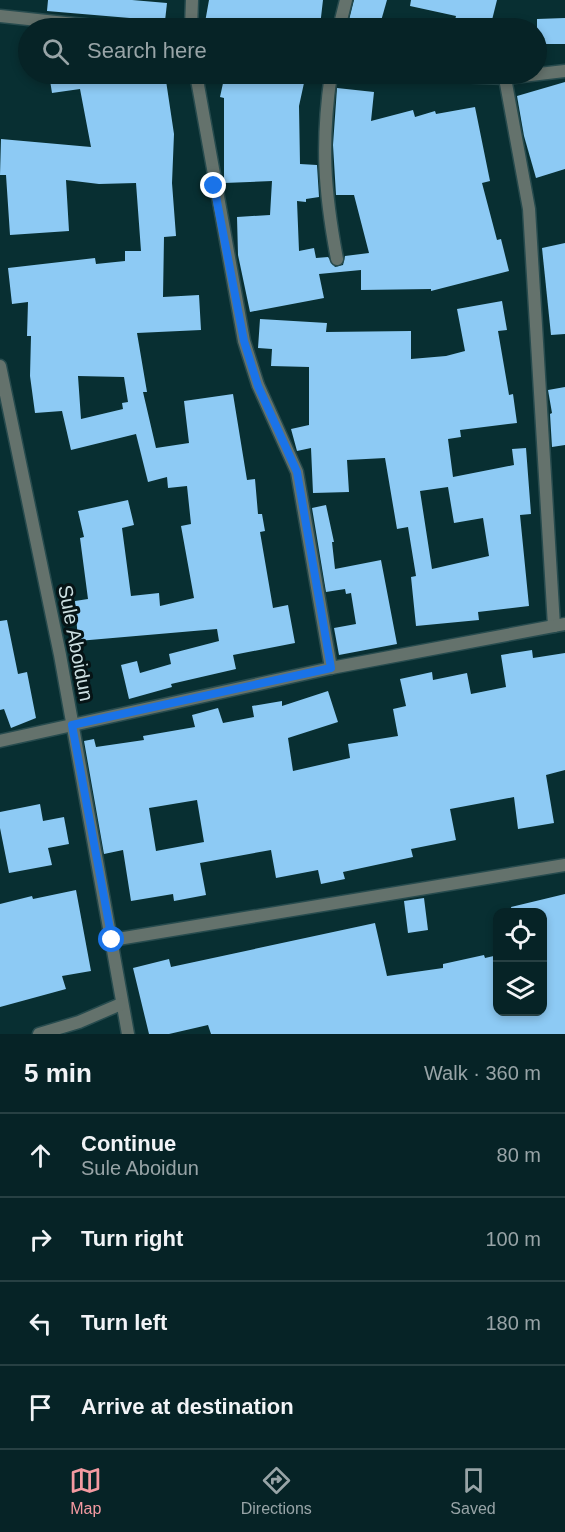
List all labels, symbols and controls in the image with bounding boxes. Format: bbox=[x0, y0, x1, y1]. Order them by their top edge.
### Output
search box bbox=[18, 18, 547, 84]
icon: search bbox=[39, 35, 72, 68]
text: Search here bbox=[87, 38, 207, 63]
route end bbox=[200, 172, 226, 198]
street label: Sule Aboidun bbox=[54, 583, 98, 703]
map controls bbox=[493, 908, 547, 1016]
button: locate bbox=[493, 908, 547, 962]
route start bbox=[98, 926, 124, 952]
button: layers bbox=[493, 962, 547, 1016]
text: 5 min bbox=[24, 1058, 92, 1088]
text: Walk · 360 m bbox=[424, 1062, 541, 1084]
text: Continue bbox=[81, 1131, 176, 1156]
icon: ahead bbox=[24, 1139, 57, 1172]
text: 80 m bbox=[497, 1144, 541, 1166]
text: Sule Aboidun bbox=[81, 1157, 199, 1179]
icon: right bbox=[24, 1223, 57, 1256]
text: Turn right bbox=[81, 1226, 183, 1251]
text: 100 m bbox=[485, 1228, 541, 1250]
icon: left bbox=[24, 1307, 57, 1340]
text: Turn left bbox=[81, 1310, 167, 1335]
text: 180 m bbox=[485, 1312, 541, 1334]
icon: arrive bbox=[24, 1391, 57, 1424]
text: Arrive at destination bbox=[81, 1394, 294, 1419]
tab: Map bbox=[69, 1464, 102, 1518]
tab: Directions bbox=[241, 1464, 312, 1518]
tab: Saved bbox=[450, 1464, 496, 1518]

